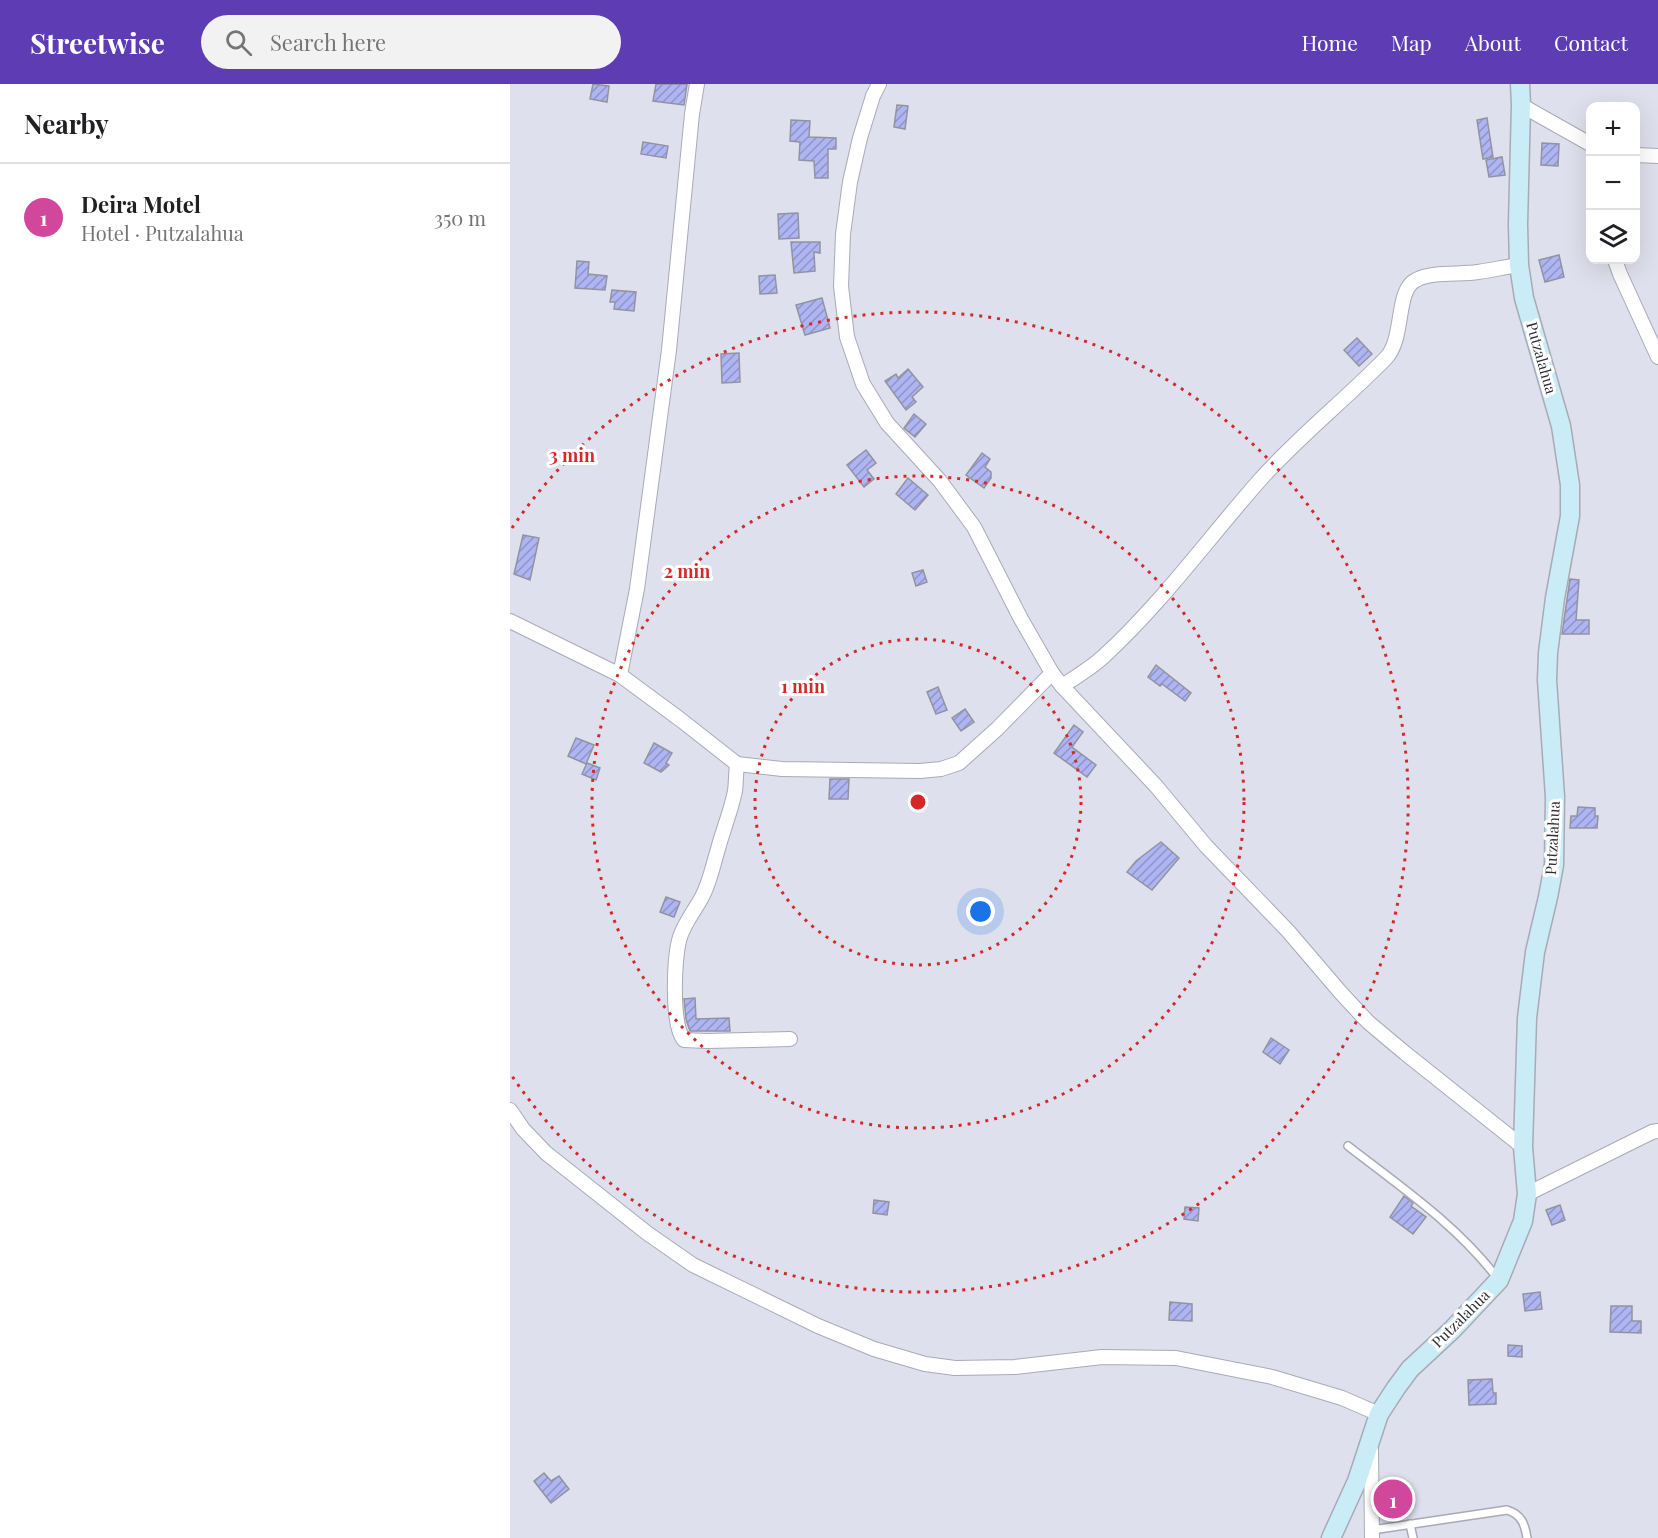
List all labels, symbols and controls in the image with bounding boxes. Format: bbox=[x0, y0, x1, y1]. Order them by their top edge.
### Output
search box bbox=[201, 15, 621, 69]
text: Streetwise bbox=[30, 24, 165, 61]
icon: search bbox=[222, 26, 255, 59]
text: Search here bbox=[270, 27, 386, 57]
text: Home bbox=[1302, 28, 1358, 56]
text: Map bbox=[1391, 28, 1432, 56]
text: About bbox=[1465, 28, 1521, 56]
text: Contact bbox=[1554, 28, 1628, 56]
map controls bbox=[1586, 102, 1640, 264]
button: + bbox=[1586, 102, 1640, 156]
text: Nearby bbox=[24, 106, 109, 141]
button: − bbox=[1586, 156, 1640, 210]
text: Deira Motel bbox=[81, 189, 201, 219]
text: 1 bbox=[40, 204, 47, 231]
text: 350 m bbox=[434, 204, 486, 231]
button: layers bbox=[1586, 210, 1640, 264]
text: Hotel · Putzalahua bbox=[81, 219, 244, 246]
street label: Putzalahua bbox=[1522, 319, 1562, 397]
text: 3 min bbox=[549, 443, 595, 467]
text: 2 min bbox=[664, 559, 710, 583]
text: 1 min bbox=[781, 674, 825, 698]
centre of rings bbox=[908, 792, 928, 812]
street label: Putzalahua bbox=[1540, 800, 1564, 876]
your location bbox=[966, 897, 995, 926]
street label: Putzalahua bbox=[1427, 1285, 1494, 1352]
pin: 1 bbox=[1374, 1476, 1412, 1522]

